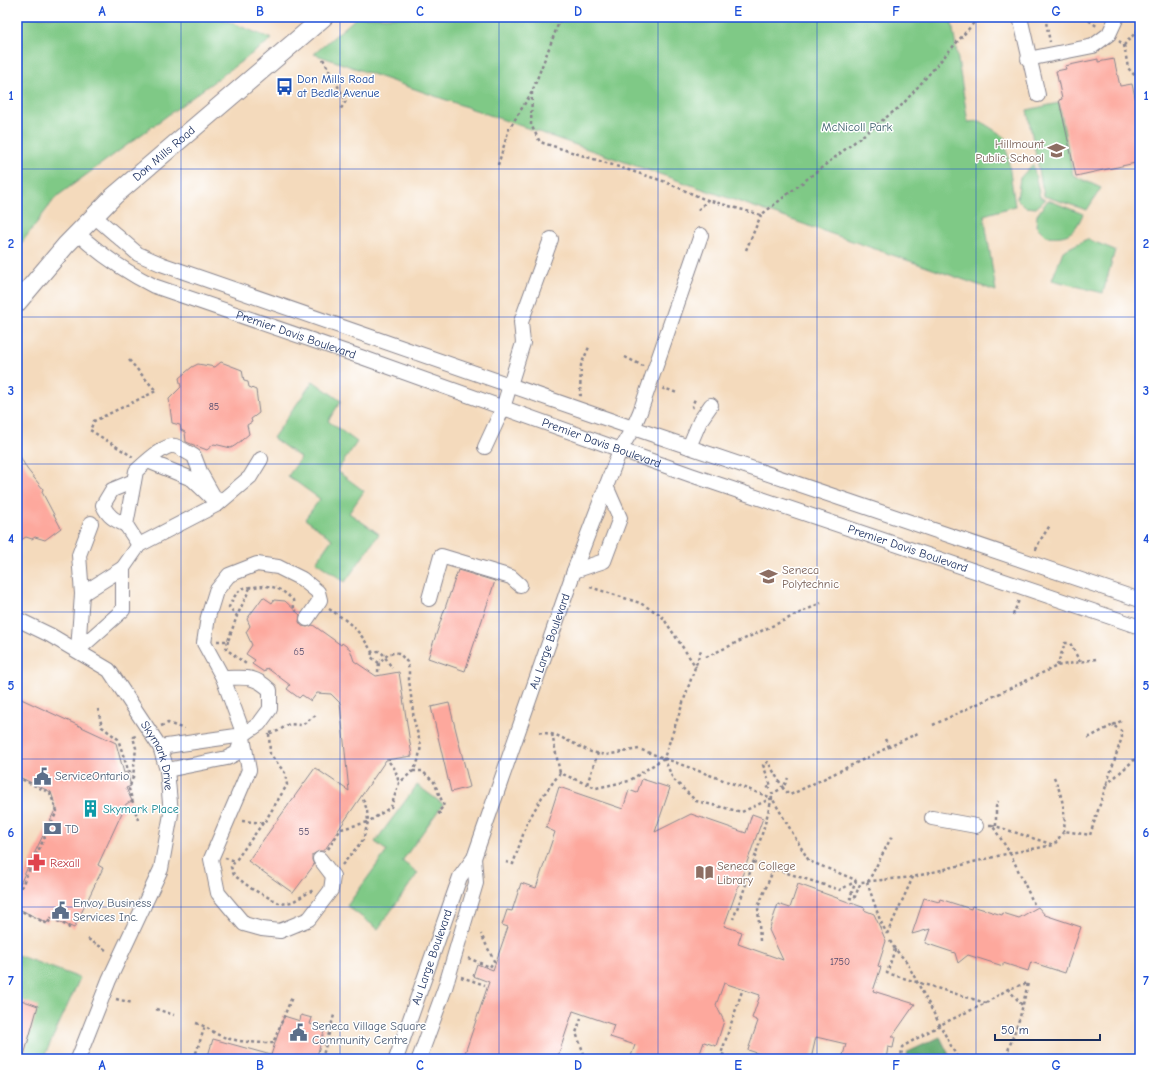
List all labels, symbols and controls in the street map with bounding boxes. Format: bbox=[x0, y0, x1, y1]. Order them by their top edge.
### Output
text: A bbox=[98, 4, 106, 19]
text: B bbox=[256, 4, 264, 19]
text: C bbox=[416, 4, 424, 19]
text: D bbox=[574, 4, 582, 19]
text: E bbox=[734, 4, 742, 19]
text: F bbox=[892, 4, 900, 19]
text: G bbox=[1051, 4, 1061, 19]
place label: Don Mills Road at Bedle Avenue bbox=[297, 72, 380, 100]
bus stop icon: Don Mills Road at Bedle Avenue bbox=[274, 76, 294, 96]
text: 1 bbox=[8, 88, 14, 103]
text: 1 bbox=[1143, 88, 1149, 103]
park label: McNicoll Park bbox=[822, 120, 893, 134]
street label: Don Mills Road bbox=[130, 123, 198, 184]
place label: Hillmount Public School bbox=[975, 137, 1045, 165]
school or university icon: Hillmount Public School bbox=[1047, 141, 1067, 161]
text: 2 bbox=[8, 236, 14, 251]
text: 2 bbox=[1143, 236, 1149, 251]
street label: Premier Davis Boulevard bbox=[234, 308, 358, 362]
text: 3 bbox=[8, 383, 14, 398]
text: 3 bbox=[1143, 383, 1149, 398]
house number: 85 bbox=[209, 401, 219, 413]
street label: Premier Davis Boulevard bbox=[540, 415, 663, 471]
street label: Premier Davis Boulevard bbox=[846, 522, 970, 575]
text: 4 bbox=[8, 531, 14, 546]
text: 4 bbox=[1143, 531, 1149, 546]
place label: Seneca Polytechnic bbox=[782, 563, 839, 591]
school or university icon: Seneca Polytechnic bbox=[759, 567, 779, 587]
street label: Au Large Boulevard bbox=[526, 592, 573, 691]
house number: 65 bbox=[294, 646, 304, 658]
text: 5 bbox=[8, 678, 15, 693]
text: 5 bbox=[1143, 678, 1150, 693]
street label: Skymark Drive bbox=[138, 718, 176, 791]
public building icon: ServiceOntario bbox=[32, 766, 52, 786]
place label: ServiceOntario bbox=[55, 769, 129, 783]
building icon: Skymark Place bbox=[80, 799, 100, 819]
place label: Skymark Place bbox=[103, 802, 179, 816]
bank icon: TD bbox=[42, 819, 62, 839]
place label: TD bbox=[65, 822, 79, 836]
text: 6 bbox=[8, 825, 15, 840]
text: 6 bbox=[1143, 825, 1150, 840]
house number: 55 bbox=[299, 826, 309, 838]
pharmacy icon: Rexall bbox=[27, 853, 47, 873]
place label: Rexall bbox=[50, 856, 80, 870]
place label: Seneca College Library bbox=[717, 859, 796, 887]
library icon: Seneca College Library bbox=[694, 863, 714, 883]
place label: Envoy Business Services Inc. bbox=[73, 896, 151, 924]
public building icon: Envoy Business Services Inc. bbox=[50, 900, 70, 920]
street label: Au Large Boulevard bbox=[409, 907, 455, 1007]
house number: 1750 bbox=[830, 956, 850, 968]
text: 7 bbox=[8, 973, 14, 988]
text: 7 bbox=[1143, 973, 1149, 988]
scale bar bbox=[995, 1016, 1100, 1042]
place label: Seneca Village Square Community Centre bbox=[312, 1019, 426, 1047]
public building icon: Seneca Village Square Community Centre bbox=[289, 1023, 309, 1043]
text: 50 m bbox=[1001, 1023, 1029, 1037]
text: A bbox=[98, 1058, 106, 1073]
text: B bbox=[256, 1058, 264, 1073]
text: C bbox=[416, 1058, 424, 1073]
text: D bbox=[574, 1058, 582, 1073]
text: E bbox=[734, 1058, 742, 1073]
text: F bbox=[892, 1058, 900, 1073]
text: G bbox=[1051, 1058, 1061, 1073]

